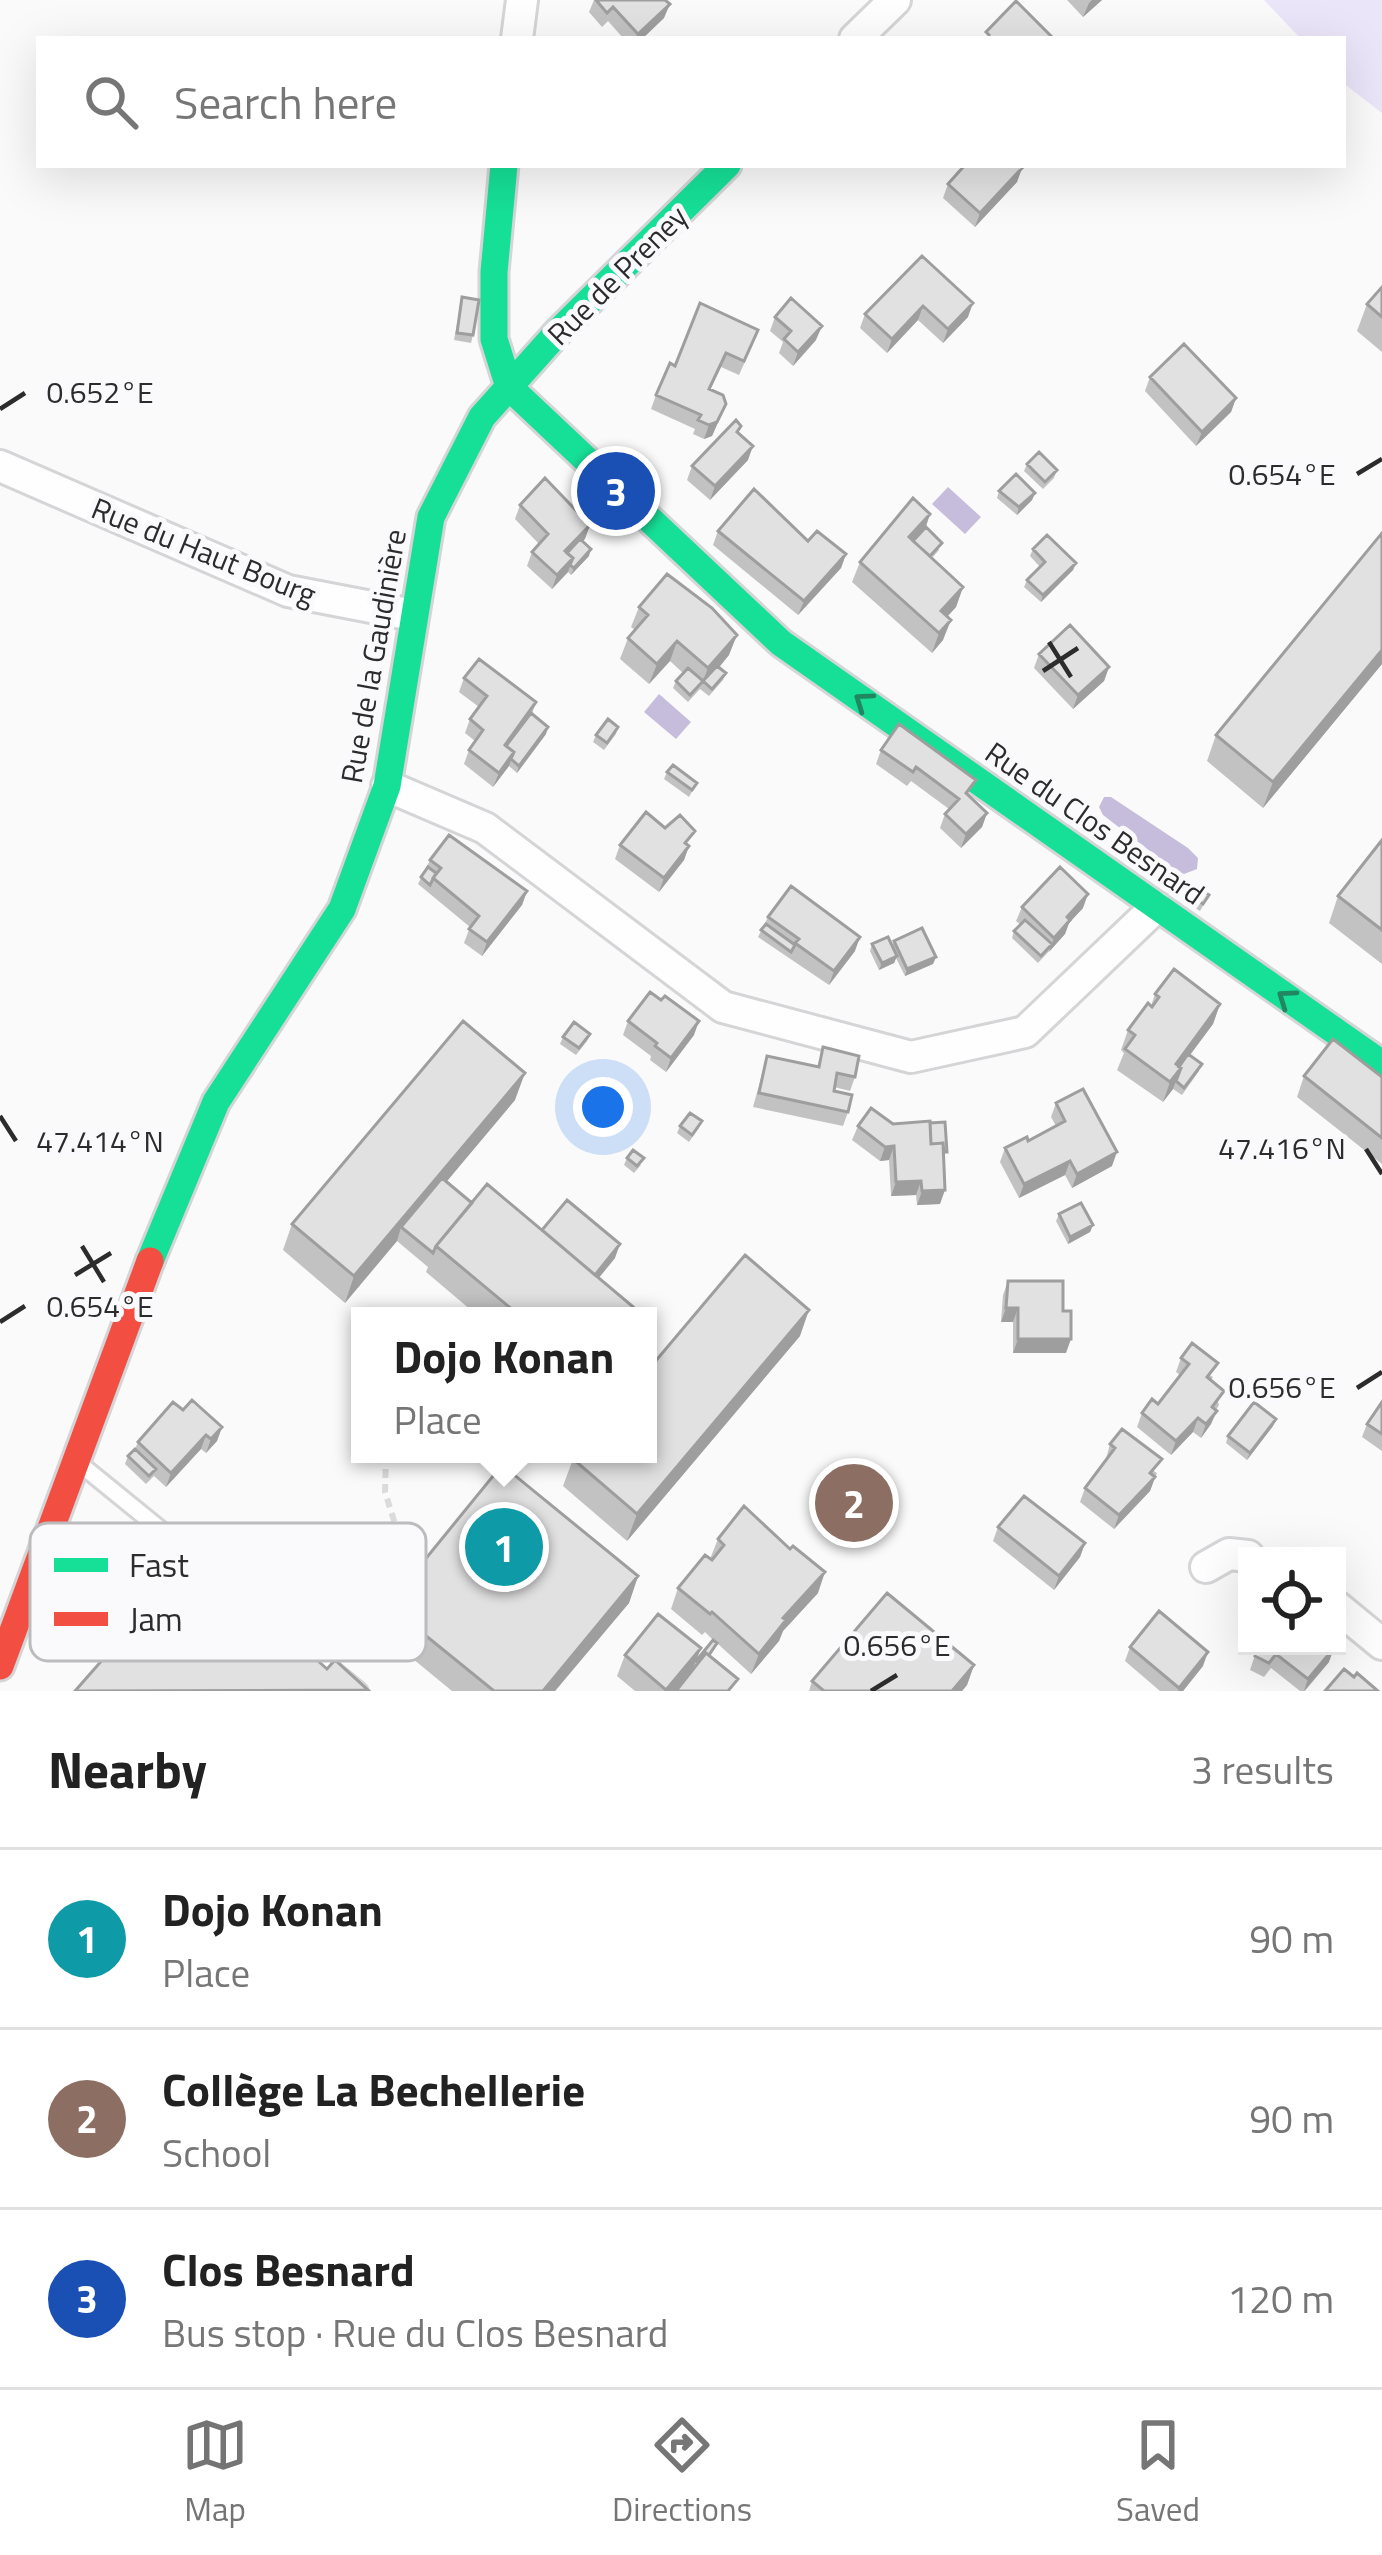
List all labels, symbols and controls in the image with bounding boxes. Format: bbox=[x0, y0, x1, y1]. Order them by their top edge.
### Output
search box bbox=[36, 36, 1346, 168]
text: Search here bbox=[174, 68, 397, 136]
icon: search bbox=[78, 69, 144, 135]
street label: Rue de Preney bbox=[536, 194, 698, 356]
text: 0.652°E bbox=[46, 369, 154, 415]
pin: 3 bbox=[577, 446, 655, 536]
text: 0.654°E bbox=[1228, 451, 1336, 497]
street label: Rue du Haut Bourg bbox=[85, 485, 323, 617]
street label: Rue de la Gaudinière bbox=[328, 525, 418, 787]
one-way arrow bbox=[855, 693, 877, 715]
street label: Rue du Clos Besnard bbox=[976, 730, 1214, 916]
one-way arrow bbox=[1277, 990, 1299, 1012]
your location bbox=[573, 1077, 633, 1137]
text: 47.414°N bbox=[36, 1118, 164, 1164]
text: 47.416°N bbox=[1218, 1125, 1346, 1171]
text: 0.654°E bbox=[46, 1283, 154, 1329]
popup bbox=[351, 1307, 657, 1463]
text: Dojo Konan bbox=[394, 1322, 614, 1390]
text: 0.656°E bbox=[1228, 1364, 1336, 1410]
text: Place bbox=[394, 1390, 482, 1449]
pin: 2 bbox=[815, 1458, 893, 1548]
pin: 1 bbox=[465, 1502, 543, 1592]
legend bbox=[30, 1523, 426, 1661]
text: Fast bbox=[129, 1540, 189, 1590]
map controls bbox=[1238, 1547, 1346, 1655]
button: locate bbox=[1238, 1547, 1346, 1655]
text: Jam bbox=[129, 1594, 183, 1644]
text: 0.656°E bbox=[843, 1622, 951, 1668]
text: Nearby bbox=[48, 1730, 207, 1808]
text: 3 results bbox=[1191, 1740, 1334, 1799]
text: Dojo Konan bbox=[162, 1875, 383, 1943]
text: 1 bbox=[76, 1909, 98, 1968]
text: 90 m bbox=[1249, 1909, 1334, 1968]
text: Place bbox=[162, 1943, 250, 2002]
text: Collège La Bechellerie bbox=[162, 2055, 585, 2123]
text: 2 bbox=[76, 2089, 98, 2148]
text: 90 m bbox=[1249, 2089, 1334, 2148]
text: School bbox=[162, 2123, 271, 2182]
text: Clos Besnard bbox=[162, 2235, 415, 2303]
text: 3 bbox=[76, 2269, 98, 2328]
text: 120 m bbox=[1227, 2269, 1334, 2328]
text: Bus stop · Rue du Clos Besnard bbox=[162, 2303, 668, 2362]
tab: Map bbox=[182, 2412, 248, 2534]
tab: Directions bbox=[612, 2412, 752, 2534]
tab: Saved bbox=[1116, 2412, 1200, 2534]

